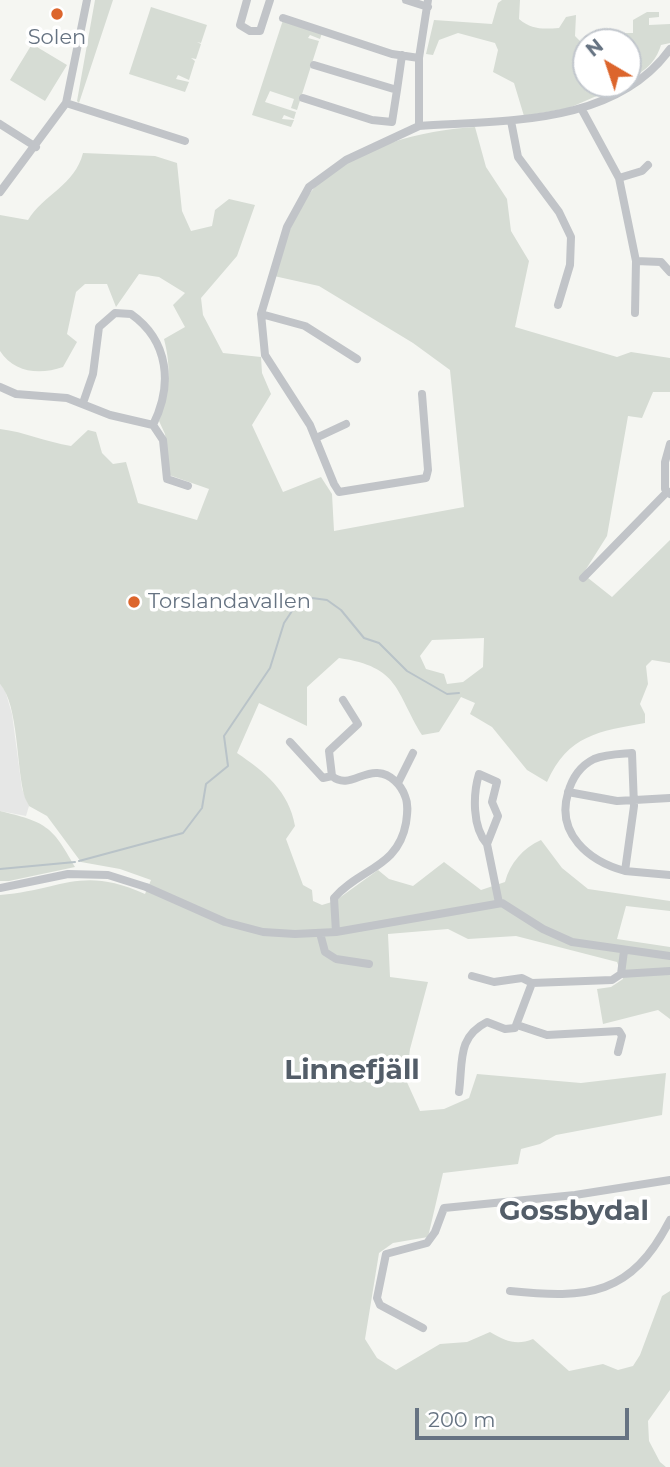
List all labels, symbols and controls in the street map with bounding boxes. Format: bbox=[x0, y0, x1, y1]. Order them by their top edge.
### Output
marker: Solen bbox=[49, 6, 65, 22]
place label: Solen bbox=[28, 25, 86, 51]
north arrow bbox=[572, 28, 642, 98]
text: N bbox=[582, 34, 608, 62]
place label: Torslandavallen bbox=[148, 589, 311, 615]
marker: Torslandavallen bbox=[126, 594, 142, 610]
district label: Linnefjäll bbox=[284, 1054, 420, 1088]
district label: Gossbydal bbox=[499, 1195, 649, 1229]
scale bar bbox=[418, 1394, 632, 1438]
text: 200 m bbox=[428, 1407, 495, 1432]

